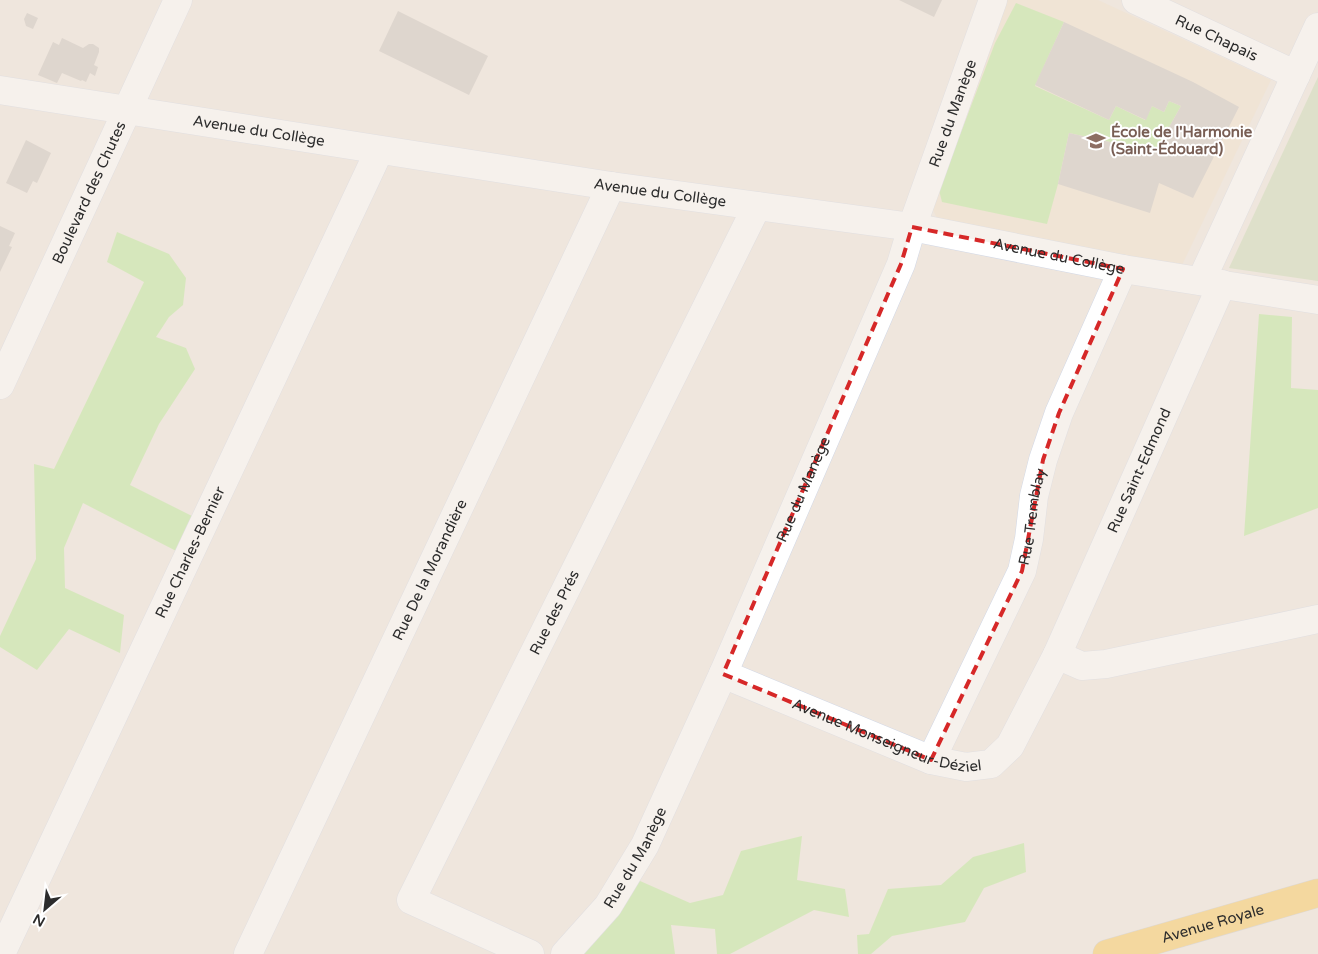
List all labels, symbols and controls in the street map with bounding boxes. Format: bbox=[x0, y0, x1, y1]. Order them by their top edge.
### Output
street label: Rue Chapais bbox=[1172, 11, 1261, 65]
street label: Rue du Manège bbox=[925, 57, 980, 170]
street label: Avenue du Collège bbox=[192, 111, 326, 150]
street label: Boulevard des Chutes bbox=[48, 118, 130, 267]
place label: École de l'Harmonie (Saint-Édouard) bbox=[1111, 122, 1253, 158]
school or university icon: École de l'Harmonie (Saint-Édouard) bbox=[1085, 130, 1107, 152]
street label: Avenue du Collège bbox=[593, 174, 727, 211]
street label: Avenue du Collège bbox=[992, 234, 1126, 278]
street label: Rue Saint-Edmond bbox=[1103, 405, 1175, 536]
street label: Rue du Manège bbox=[772, 434, 834, 545]
street label: Rue Tremblay bbox=[1015, 467, 1050, 567]
street label: Rue Charles-Bernier bbox=[151, 483, 229, 621]
street label: Rue De la Morandière bbox=[389, 496, 471, 643]
street label: Rue des Prés bbox=[526, 567, 583, 658]
street label: Avenue Monseigneur-Déziel bbox=[789, 695, 983, 776]
street label: Rue du Manège bbox=[600, 804, 670, 912]
north arrow bbox=[20, 884, 70, 934]
street label: Avenue Royale bbox=[1159, 900, 1266, 947]
text: N bbox=[30, 910, 48, 930]

